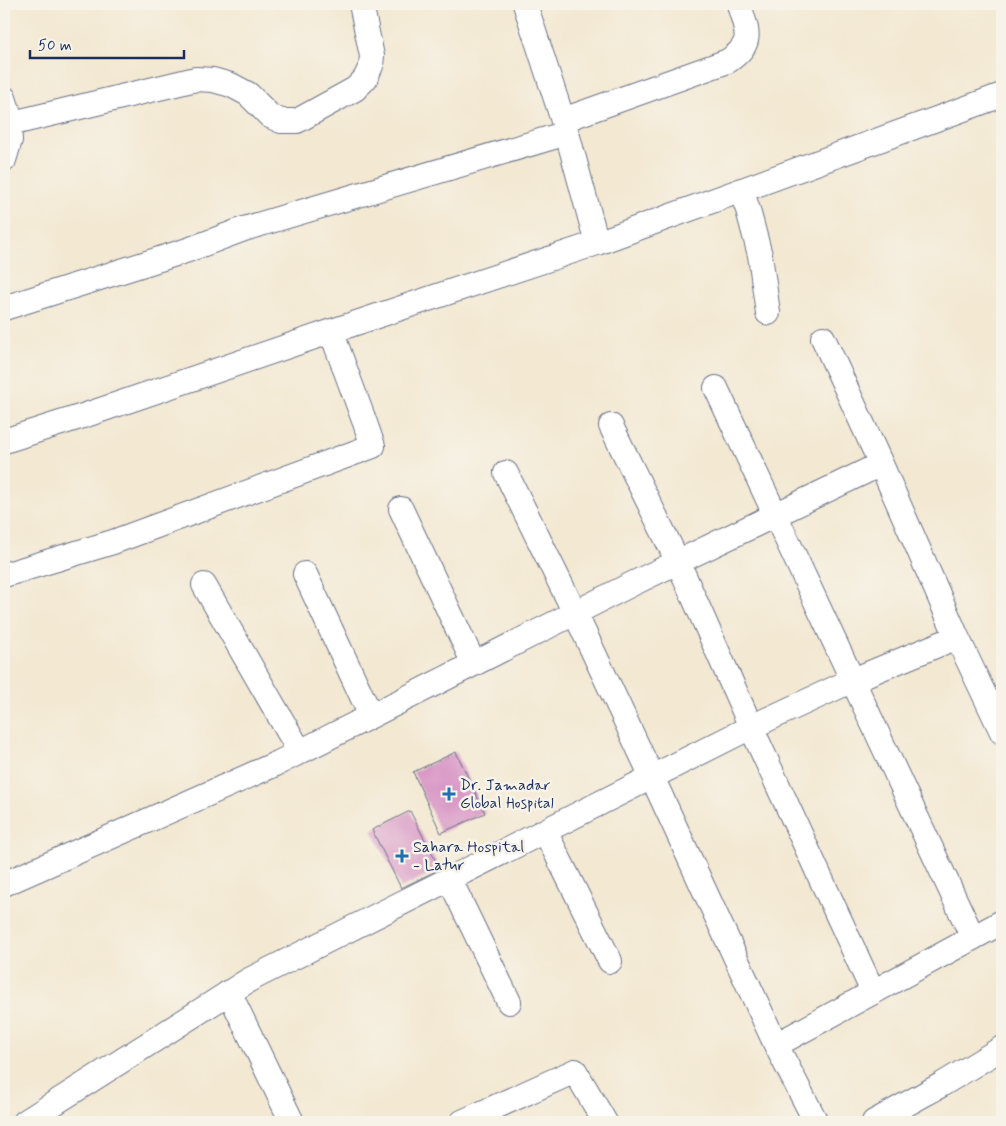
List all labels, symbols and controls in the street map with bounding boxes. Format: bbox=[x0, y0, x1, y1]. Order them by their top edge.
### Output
scale bar bbox=[30, 28, 184, 60]
text: 50 m bbox=[38, 36, 72, 56]
place label: Dr. Jamadar Global Hospital bbox=[460, 775, 554, 814]
marker: Dr. Jamadar Global Hospital bbox=[442, 787, 456, 801]
place label: Sahara Hospital - Latur bbox=[413, 837, 524, 876]
marker: Sahara Hospital - Latur bbox=[395, 849, 409, 863]

